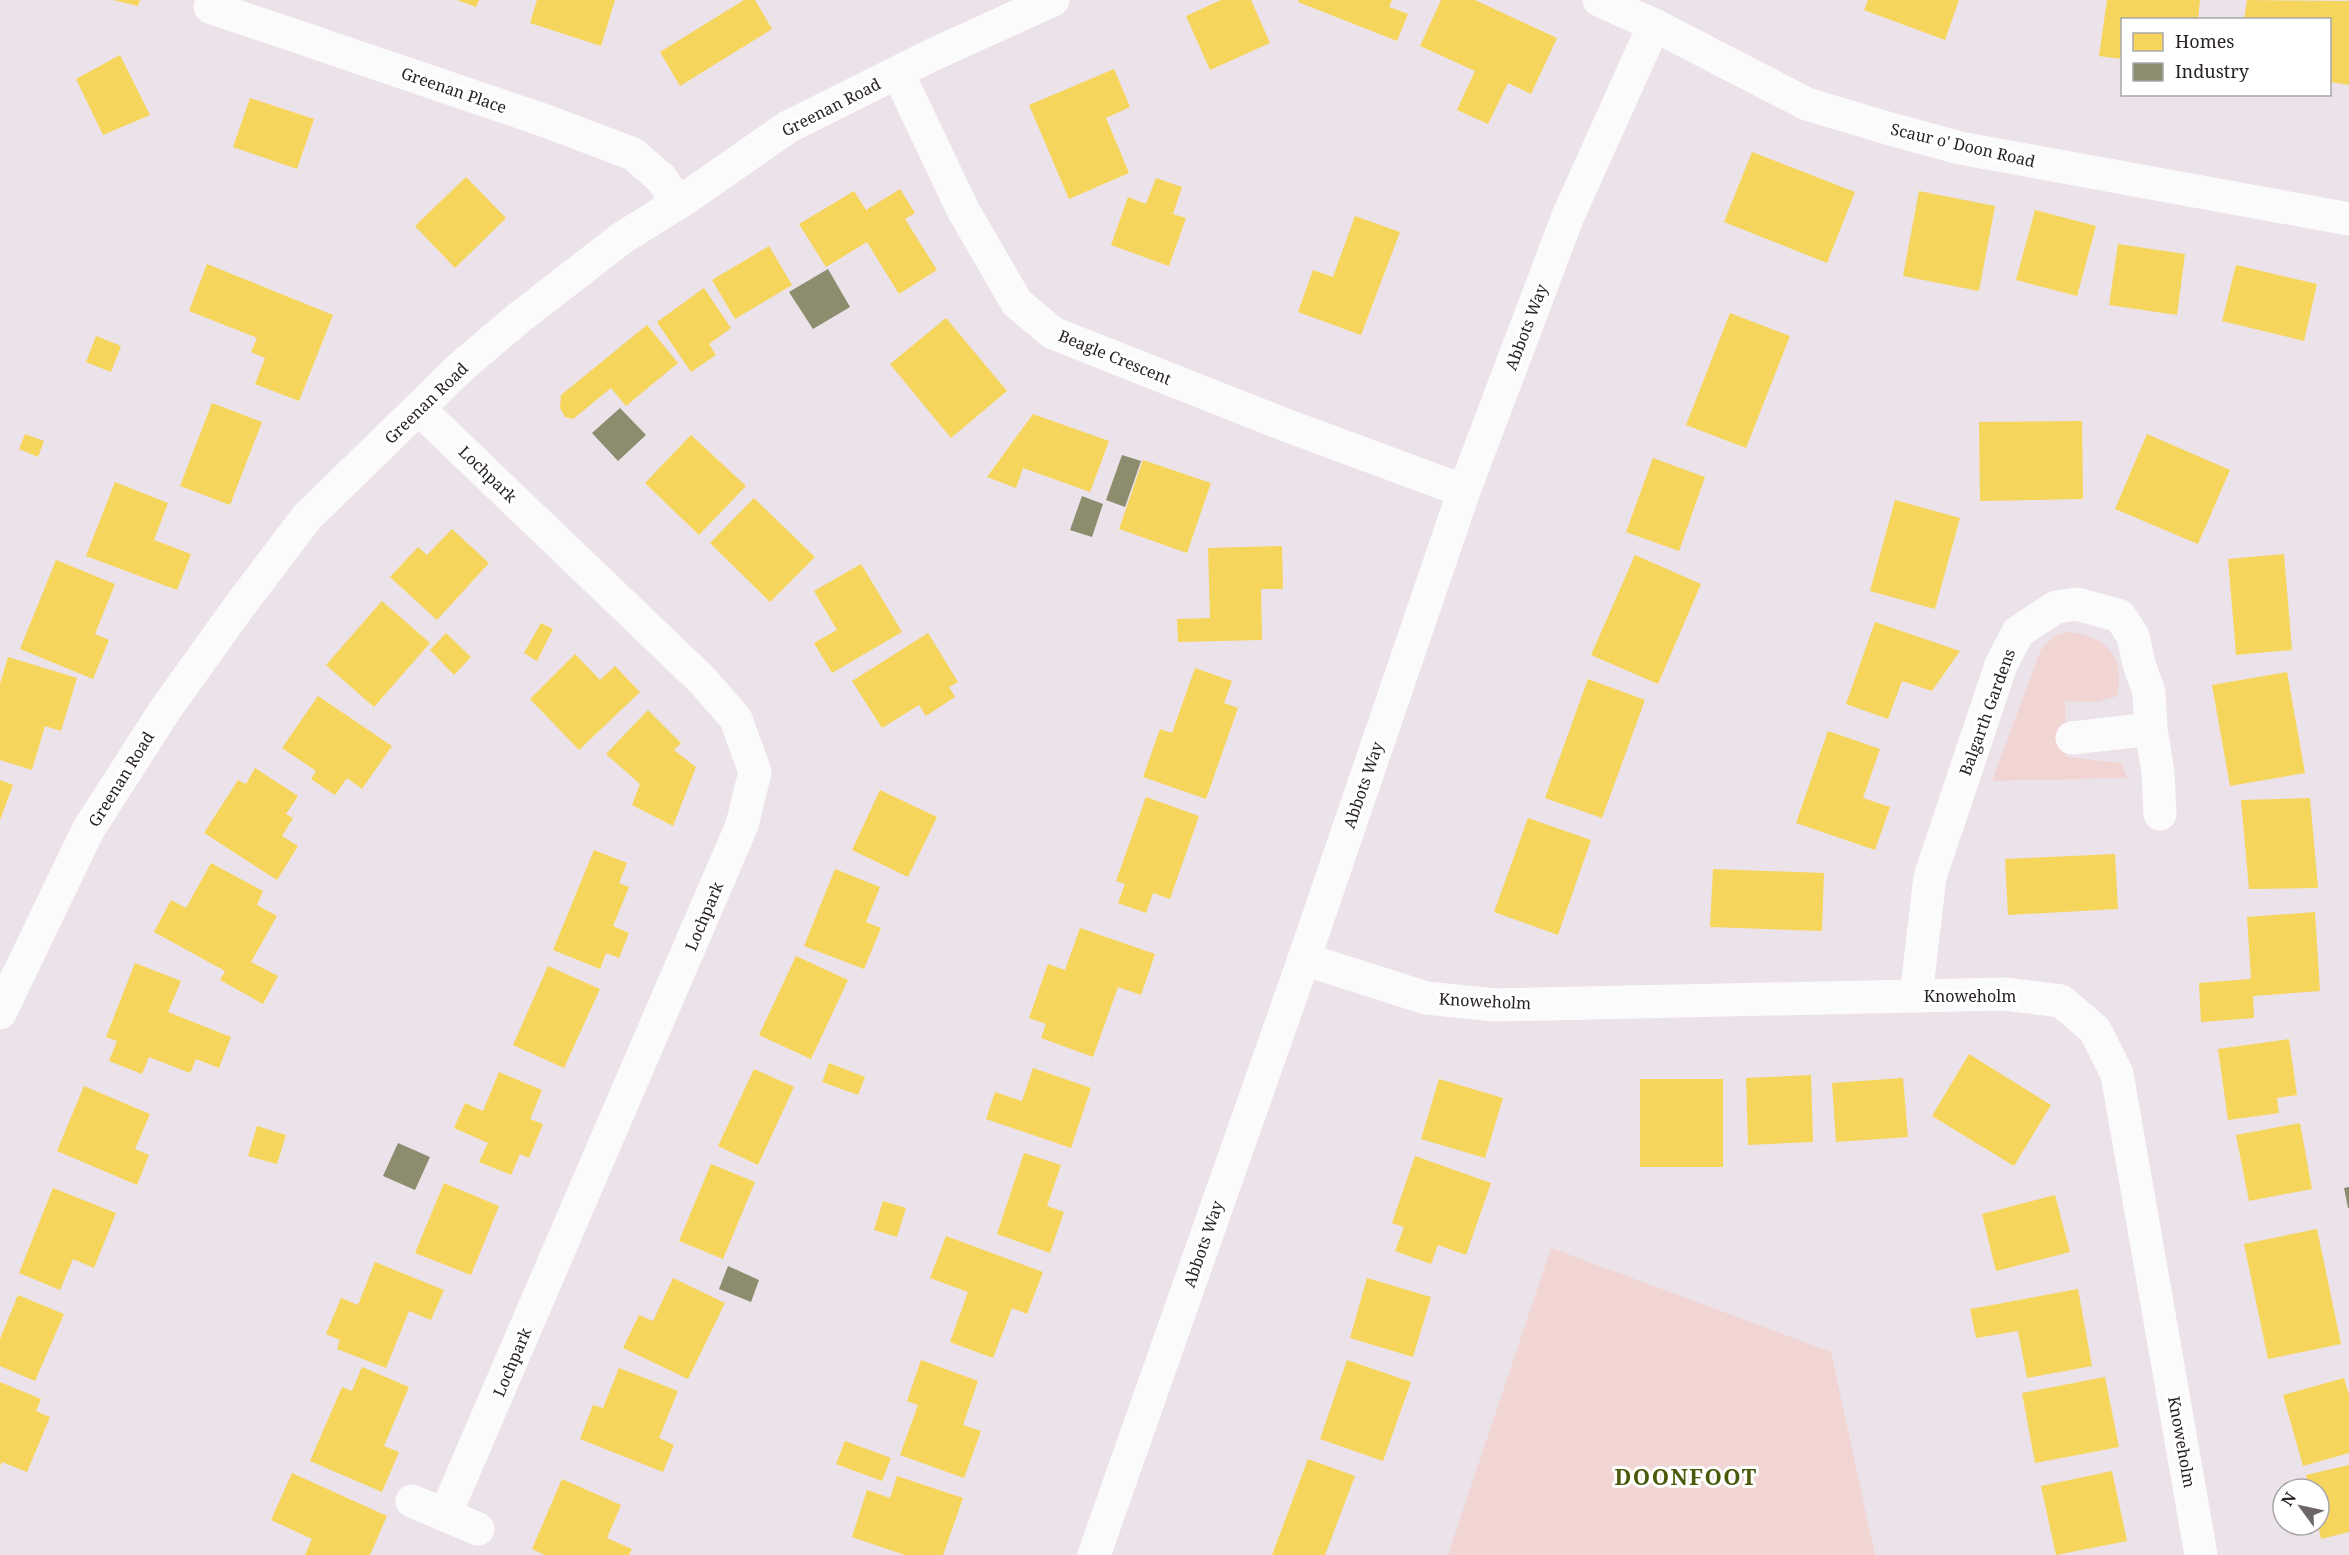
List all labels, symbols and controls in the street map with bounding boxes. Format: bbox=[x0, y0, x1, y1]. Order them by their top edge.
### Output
legend bbox=[2121, 18, 2331, 96]
text: Homes bbox=[2175, 29, 2234, 53]
text: Industry bbox=[2175, 59, 2250, 83]
street label: Greenan Place bbox=[398, 62, 510, 118]
street label: Greenan Road bbox=[778, 73, 884, 141]
street label: Scaur o' Doon Road bbox=[1889, 118, 2037, 172]
street label: Abbots Way bbox=[1500, 280, 1553, 373]
street label: Beagle Crescent bbox=[1055, 324, 1175, 390]
street label: Greenan Road bbox=[379, 357, 473, 449]
street label: Lochpark bbox=[454, 441, 522, 508]
street label: Balgarth Gardens bbox=[1954, 646, 2020, 778]
street label: Greenan Road bbox=[83, 727, 159, 831]
street label: Abbots Way bbox=[1338, 738, 1388, 831]
street label: Lochpark bbox=[680, 878, 729, 954]
street label: Knoweholm bbox=[1924, 985, 2016, 1007]
street label: Knoweholm bbox=[1438, 988, 1532, 1014]
street label: Abbots Way bbox=[1178, 1197, 1228, 1290]
street label: Lochpark bbox=[488, 1324, 537, 1400]
street label: Knoweholm bbox=[2163, 1395, 2201, 1489]
district label: DOONFOOT bbox=[1614, 1461, 1758, 1491]
north arrow bbox=[2271, 1477, 2331, 1537]
text: N bbox=[2276, 1487, 2301, 1510]

